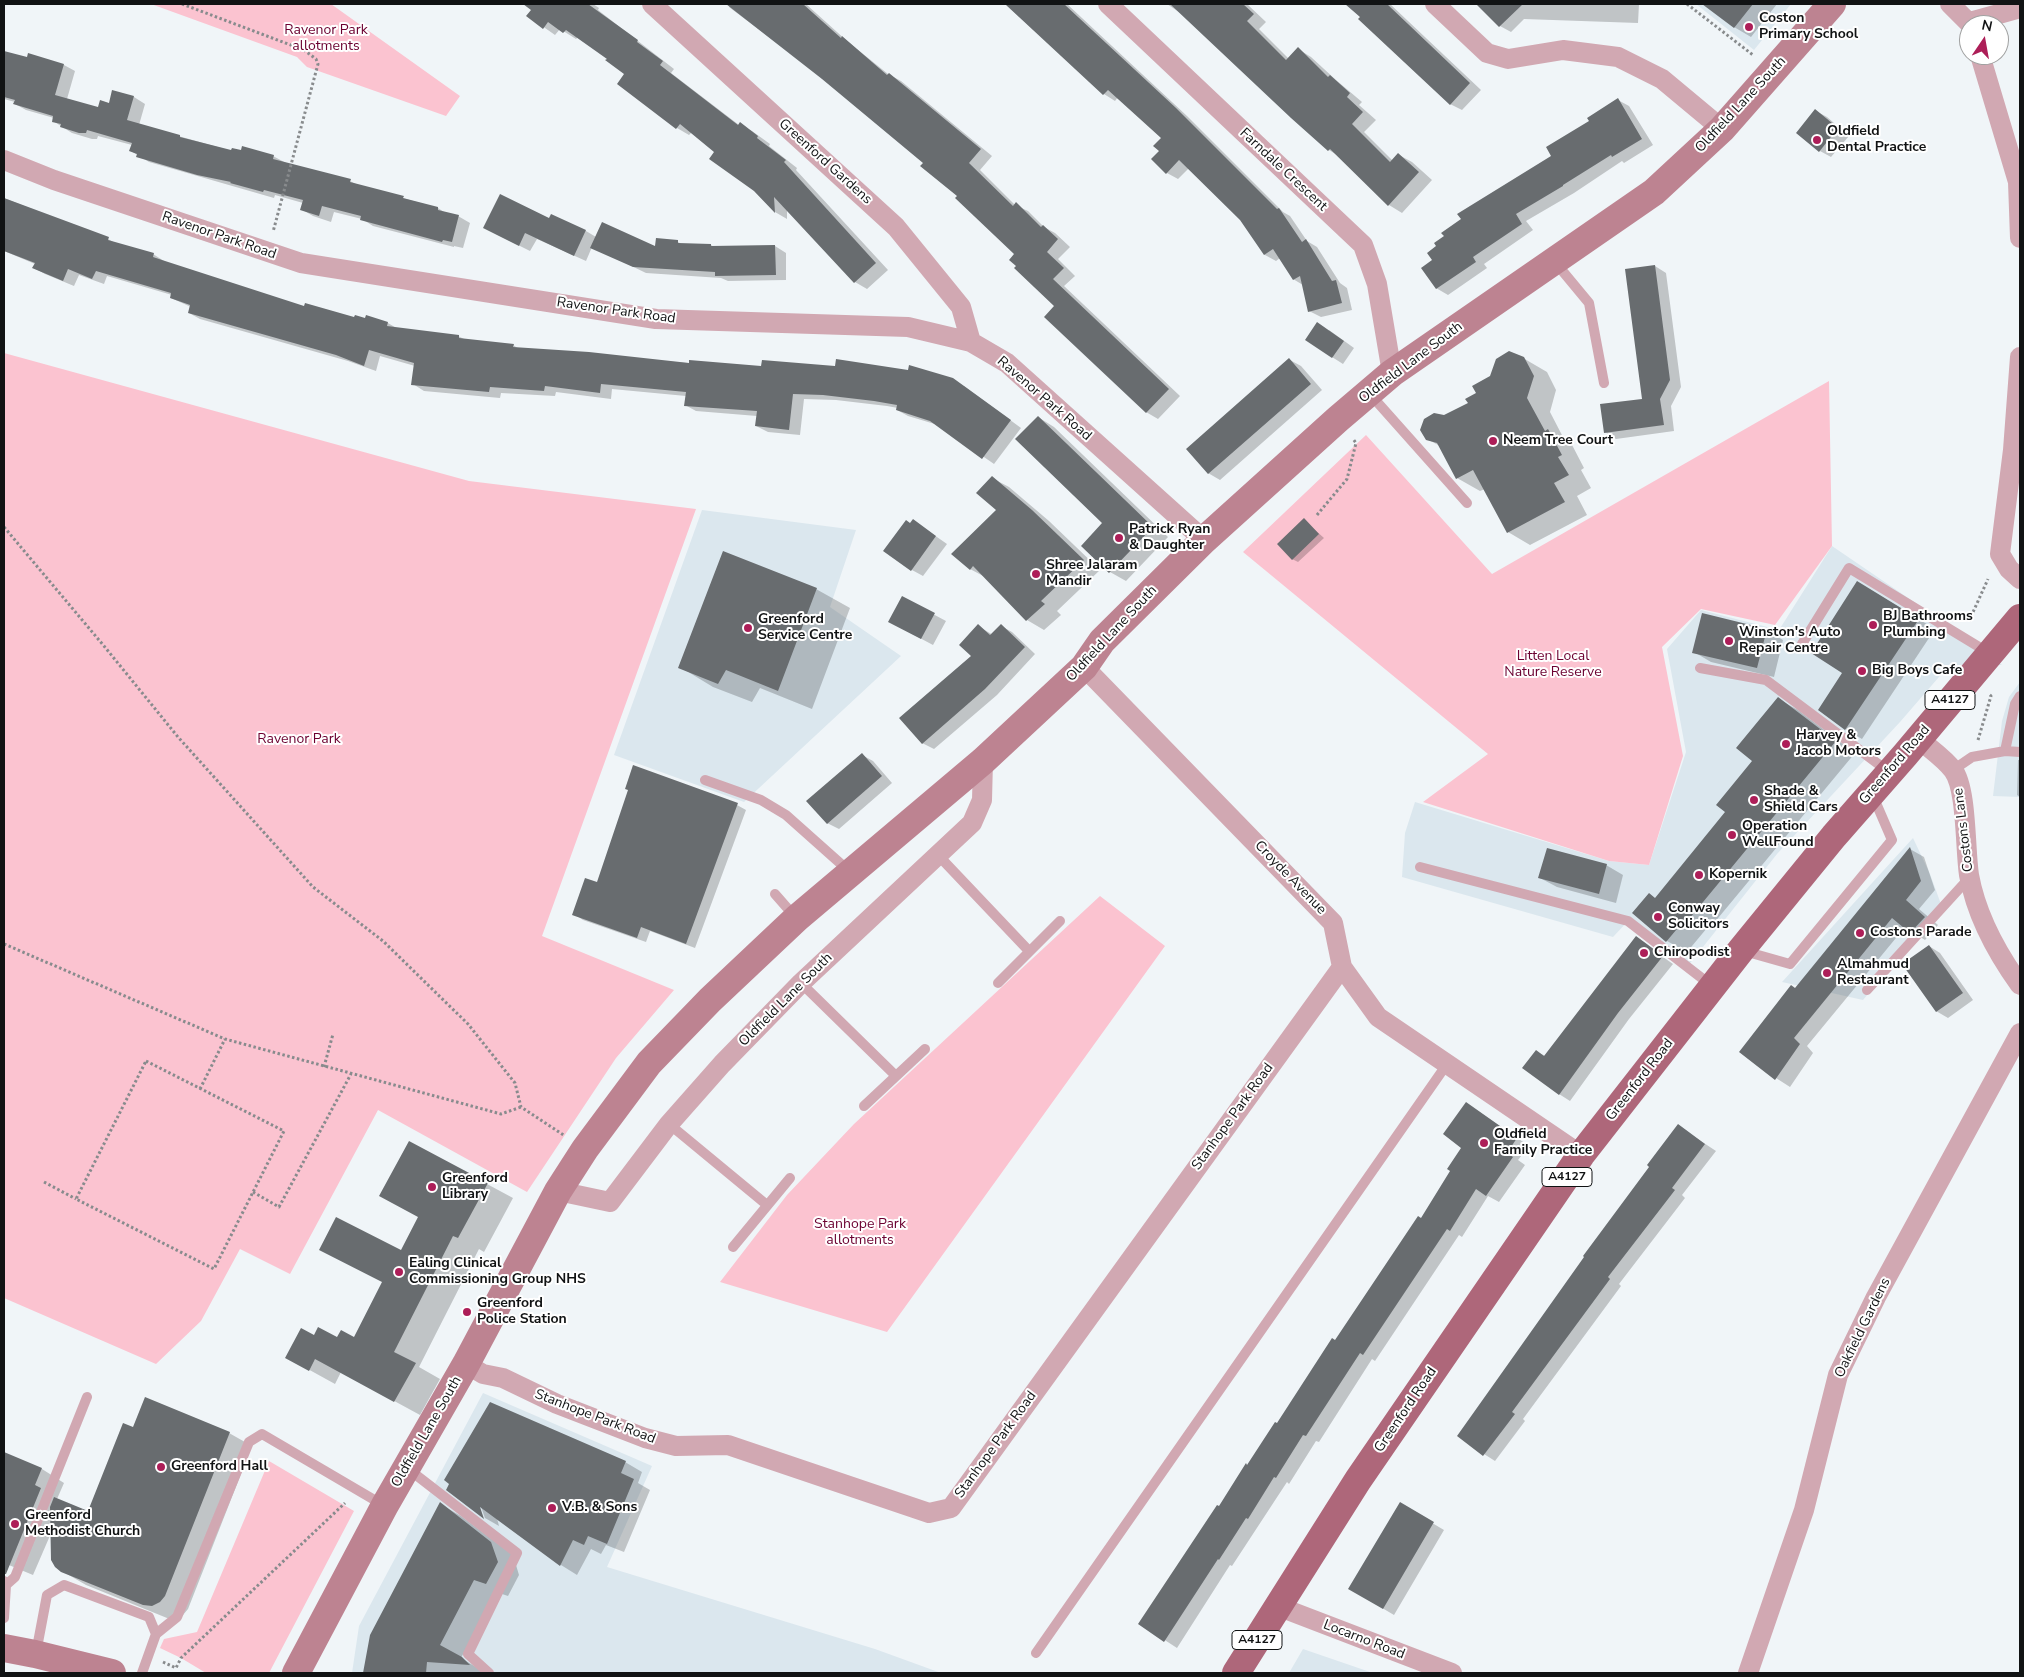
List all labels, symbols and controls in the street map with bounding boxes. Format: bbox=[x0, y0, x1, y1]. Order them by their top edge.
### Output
place label: Coston Primary School bbox=[1759, 11, 1858, 44]
north arrow bbox=[1959, 15, 2009, 65]
text: N bbox=[1980, 15, 1994, 36]
marker: Coston Primary School bbox=[1743, 21, 1755, 33]
park label: Ravenor Park allotments bbox=[284, 23, 368, 56]
street label: Oldfield Lane South bbox=[1692, 53, 1790, 157]
street label: Greenford Gardens bbox=[775, 116, 875, 208]
place label: Oldfield Dental Practice bbox=[1827, 124, 1926, 156]
street label: Farndale Crescent bbox=[1236, 125, 1330, 215]
marker: Oldfield Dental Practice bbox=[1811, 134, 1823, 146]
street label: Ravenor Park Road bbox=[160, 209, 278, 263]
street label: Ravenor Park Road bbox=[556, 294, 676, 328]
street label: Oldfield Lane South bbox=[1356, 319, 1466, 407]
street label: Ravenor Park Road bbox=[993, 353, 1095, 445]
place label: Neem Tree Court bbox=[1503, 433, 1613, 449]
marker: Neem Tree Court bbox=[1487, 435, 1499, 447]
place label: Patrick Ryan & Daughter bbox=[1129, 522, 1210, 554]
marker: Patrick Ryan & Daughter bbox=[1113, 532, 1125, 544]
place label: Shree Jalaram Mandir bbox=[1046, 558, 1137, 590]
marker: Shree Jalaram Mandir bbox=[1030, 568, 1042, 580]
street label: Oldfield Lane South bbox=[1063, 582, 1161, 686]
place label: BJ Bathrooms Plumbing bbox=[1883, 609, 1973, 642]
place label: Greenford Service Centre bbox=[758, 612, 852, 644]
marker: BJ Bathrooms Plumbing bbox=[1867, 619, 1879, 631]
marker: Greenford Service Centre bbox=[742, 622, 754, 634]
place label: Winston's Auto Repair Centre bbox=[1739, 625, 1841, 658]
marker: Winston's Auto Repair Centre bbox=[1723, 635, 1735, 647]
park label: Litten Local Nature Reserve bbox=[1504, 649, 1602, 682]
place label: Big Boys Cafe bbox=[1872, 663, 1962, 679]
marker: Big Boys Cafe bbox=[1856, 665, 1868, 677]
road number: A4127 bbox=[1925, 690, 1975, 710]
street label: Greenford Road bbox=[1856, 722, 1934, 808]
place label: Harvey & Jacob Motors bbox=[1796, 728, 1881, 760]
park label: Ravenor Park bbox=[257, 732, 341, 748]
marker: Harvey & Jacob Motors bbox=[1780, 738, 1792, 750]
place label: Shade & Shield Cars bbox=[1764, 784, 1838, 816]
street label: Costons Lane bbox=[1951, 787, 1977, 873]
marker: Shade & Shield Cars bbox=[1748, 794, 1760, 806]
place label: Operation WellFound bbox=[1742, 819, 1814, 852]
marker: Operation WellFound bbox=[1726, 829, 1738, 841]
street label: Croyde Avenue bbox=[1251, 838, 1329, 918]
place label: Kopernik bbox=[1709, 867, 1767, 883]
marker: Kopernik bbox=[1693, 869, 1705, 881]
place label: Conway Solicitors bbox=[1668, 901, 1729, 934]
marker: Conway Solicitors bbox=[1652, 911, 1664, 923]
place label: Costons Parade bbox=[1870, 925, 1972, 941]
marker: Costons Parade bbox=[1854, 927, 1866, 939]
place label: Chiropodist bbox=[1654, 945, 1729, 961]
marker: Chiropodist bbox=[1638, 947, 1650, 959]
street label: Oldfield Lane South bbox=[736, 950, 836, 1050]
place label: Almahmud Restaurant bbox=[1837, 957, 1909, 990]
marker: Almahmud Restaurant bbox=[1821, 967, 1833, 979]
street label: Greenford Road bbox=[1603, 1036, 1677, 1124]
street label: Stanhope Park Road bbox=[1189, 1060, 1277, 1174]
place label: Oldfield Family Practice bbox=[1494, 1127, 1592, 1160]
marker: Oldfield Family Practice bbox=[1478, 1137, 1490, 1149]
road number: A4127 bbox=[1542, 1168, 1592, 1186]
place label: Greenford Library bbox=[442, 1171, 508, 1204]
marker: Greenford Library bbox=[426, 1181, 438, 1193]
park label: Stanhope Park allotments bbox=[814, 1217, 906, 1250]
place label: Ealing Clinical Commissioning Group NHS bbox=[409, 1256, 586, 1288]
marker: Ealing Clinical Commissioning Group NHS bbox=[393, 1266, 405, 1278]
street label: Oakfield Gardens bbox=[1832, 1275, 1894, 1381]
place label: Greenford Police Station bbox=[477, 1296, 567, 1328]
marker: Greenford Police Station bbox=[461, 1306, 473, 1318]
street label: Greenford Road bbox=[1371, 1364, 1441, 1456]
street label: Oldfield Lane South bbox=[388, 1374, 466, 1490]
street label: Stanhope Park Road bbox=[532, 1386, 658, 1448]
street label: Stanhope Park Road bbox=[952, 1388, 1040, 1502]
place label: Greenford Hall bbox=[171, 1459, 268, 1475]
marker: Greenford Hall bbox=[155, 1461, 167, 1473]
place label: V.B. & Sons bbox=[562, 1500, 637, 1516]
marker: V.B. & Sons bbox=[546, 1502, 558, 1514]
place label: Greenford Methodist Church bbox=[25, 1508, 140, 1540]
marker: Greenford Methodist Church bbox=[9, 1518, 21, 1530]
street label: Locarno Road bbox=[1321, 1617, 1407, 1663]
road number: A4127 bbox=[1232, 1630, 1282, 1650]

